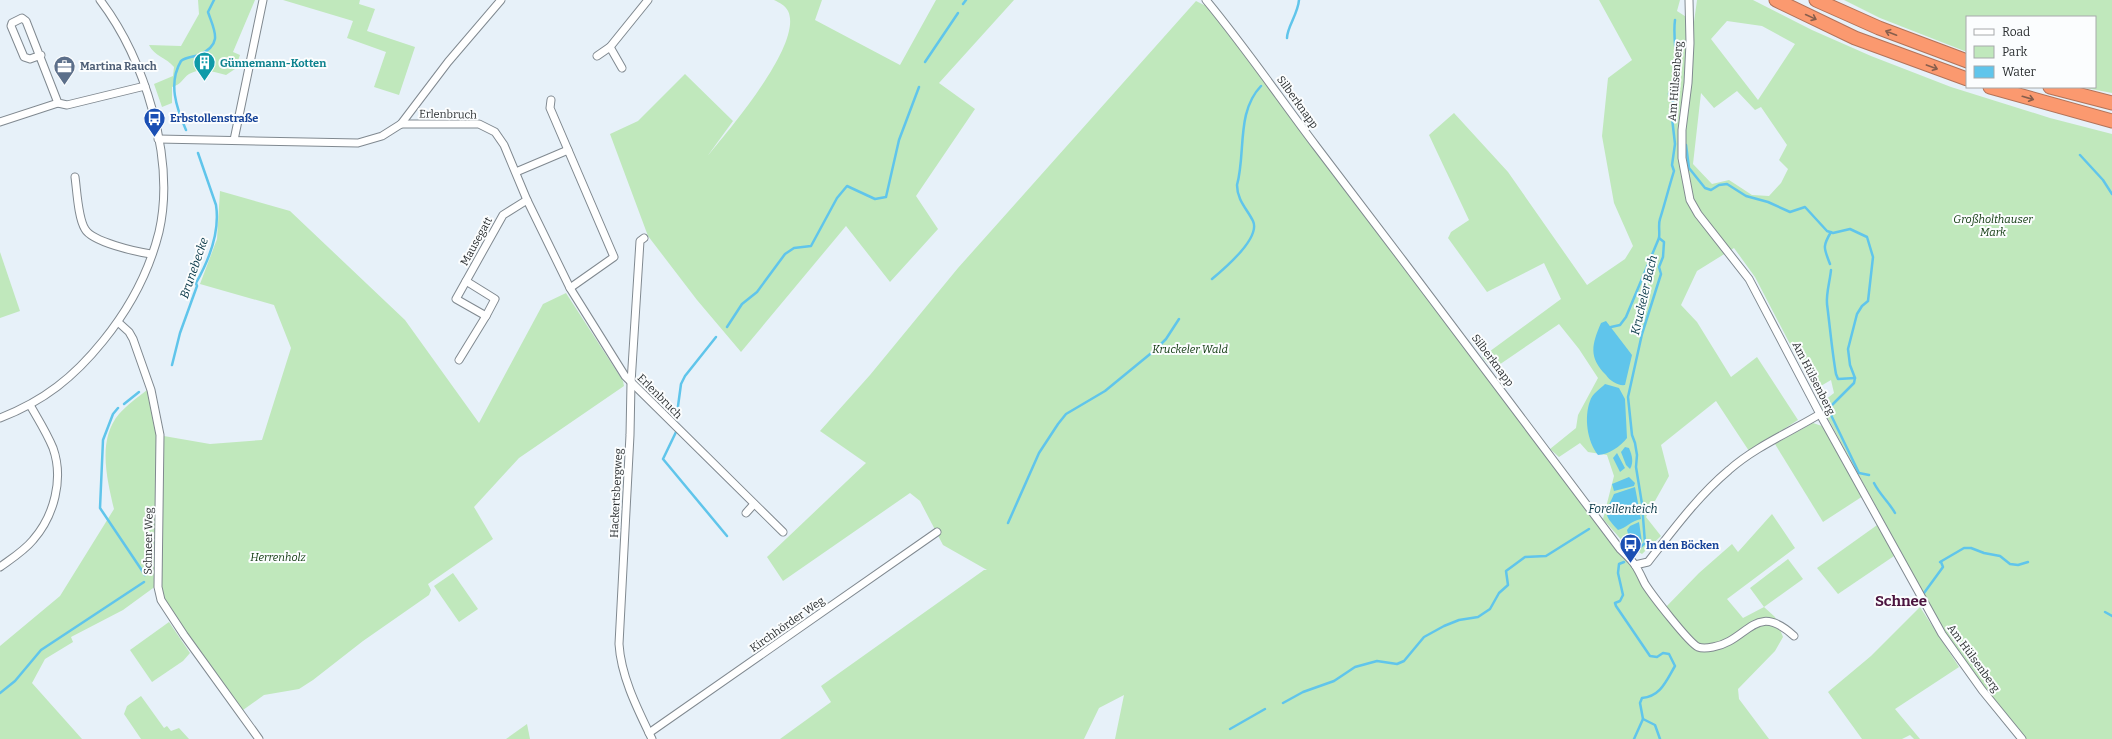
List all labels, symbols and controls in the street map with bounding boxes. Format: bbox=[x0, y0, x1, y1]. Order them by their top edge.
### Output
one-way arrow bbox=[1805, 14, 1817, 21]
legend bbox=[1966, 16, 2096, 88]
text: Road bbox=[2002, 25, 2030, 39]
one-way arrow bbox=[1886, 28, 1898, 36]
street label: Am Hülsenberg bbox=[1666, 40, 1685, 122]
text: Park bbox=[2002, 45, 2028, 59]
building icon: Günnemann-Kotten bbox=[192, 50, 218, 83]
office icon: Martina Rauch bbox=[52, 53, 78, 86]
place label: Günnemann-Kotten bbox=[220, 57, 326, 70]
place label: Martina Rauch bbox=[80, 60, 157, 73]
one-way arrow bbox=[1925, 63, 1937, 71]
text: Water bbox=[2002, 65, 2037, 79]
street label: Silberknapp bbox=[1274, 73, 1321, 132]
one-way arrow bbox=[2021, 95, 2034, 102]
bus stop icon: Erbstollenstraße bbox=[141, 105, 167, 138]
street label: Erlenbruch bbox=[419, 107, 477, 122]
place label: Erbstollenstraße bbox=[170, 112, 258, 125]
park label: Großholthauser Mark bbox=[1953, 213, 2033, 239]
street label: Mausegatt bbox=[458, 215, 495, 268]
water label: Brunebecke bbox=[177, 236, 211, 300]
water label: Kruckeler Bach bbox=[1628, 254, 1660, 336]
street label: Silberknapp bbox=[1469, 332, 1517, 389]
street label: Am Hülsenberg bbox=[1790, 339, 1838, 417]
park label: Kruckeler Wald bbox=[1152, 343, 1228, 356]
street label: Erlenbruch bbox=[635, 371, 685, 421]
street label: Hackertsbergweg bbox=[608, 448, 625, 538]
water label: Forellenteich bbox=[1588, 502, 1658, 516]
street label: Schneer Weg bbox=[141, 507, 156, 575]
bus stop icon: In den Böcken bbox=[1618, 532, 1644, 565]
place label: In den Böcken bbox=[1646, 539, 1719, 552]
park label: Herrenholz bbox=[250, 551, 307, 564]
district label: Schnee bbox=[1875, 592, 1927, 610]
street label: Kirchhörder Weg bbox=[748, 594, 827, 655]
street label: Am Hülsenberg bbox=[1945, 622, 2002, 695]

